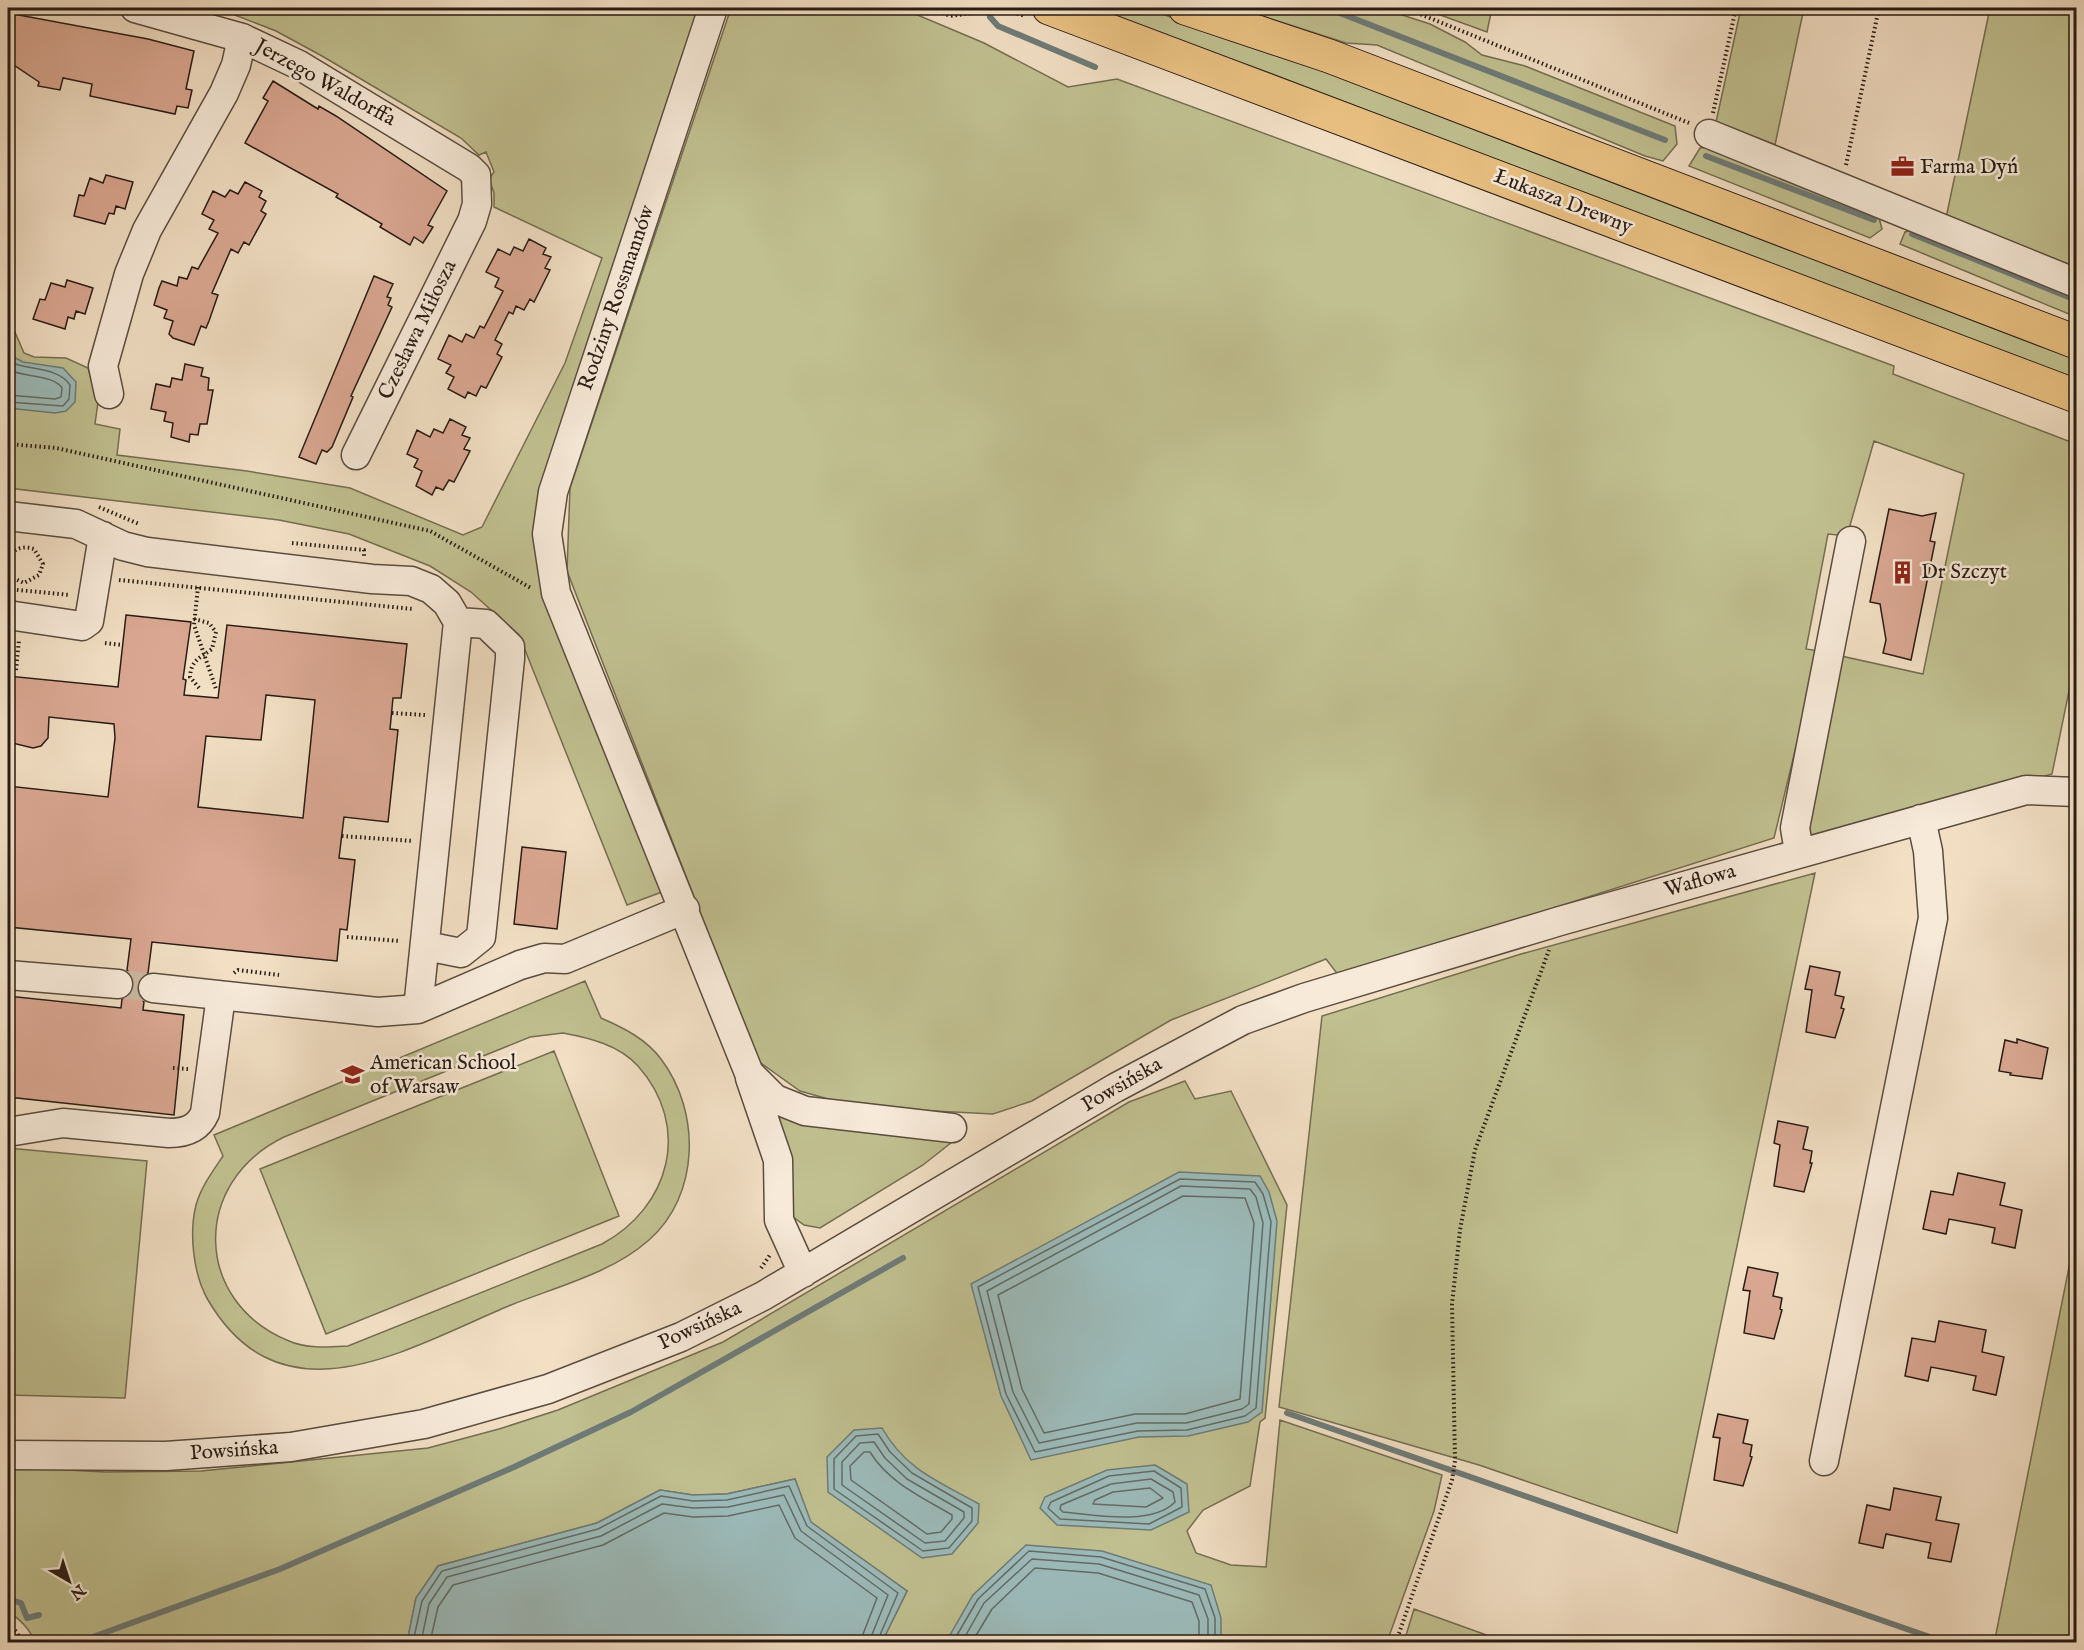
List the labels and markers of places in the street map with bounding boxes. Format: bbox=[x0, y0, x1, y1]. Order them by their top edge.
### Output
office icon: Farma Dyń bbox=[1889, 154, 1915, 180]
place label: Farma Dyń bbox=[1920, 154, 2018, 181]
building icon: Dr Szczyt bbox=[1890, 559, 1916, 585]
place label: Dr Szczyt bbox=[1921, 559, 2007, 586]
place label: American School of Warsaw bbox=[369, 1050, 517, 1101]
school or university icon: American School of Warsaw bbox=[339, 1062, 365, 1088]

